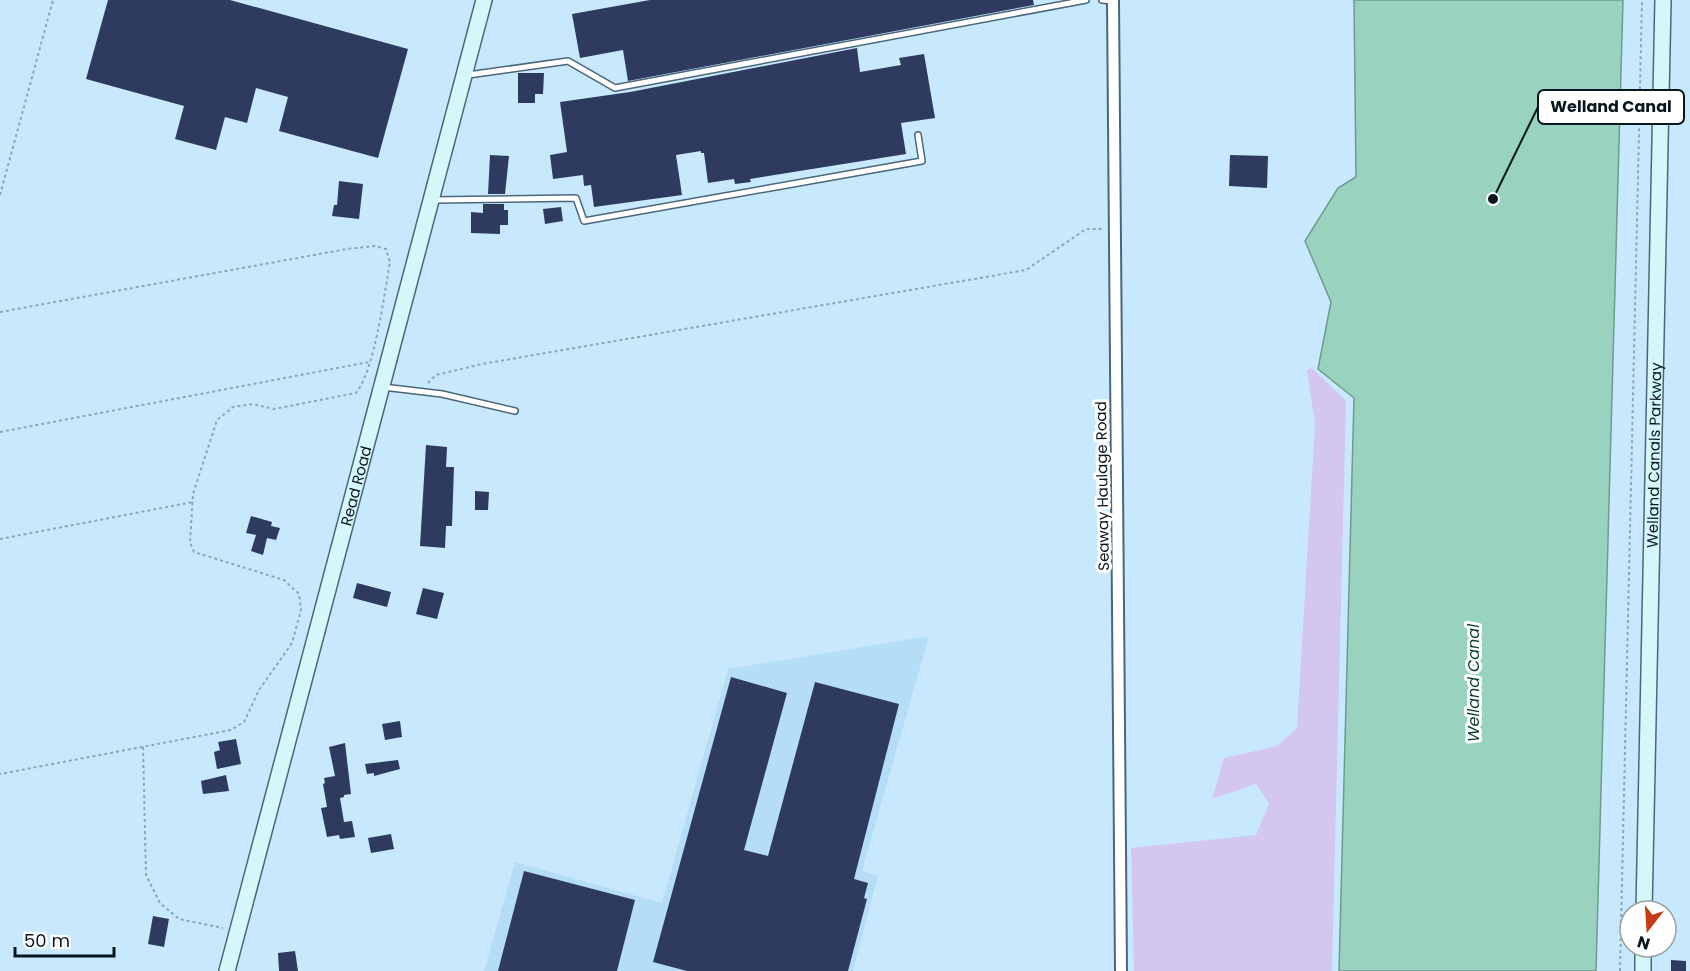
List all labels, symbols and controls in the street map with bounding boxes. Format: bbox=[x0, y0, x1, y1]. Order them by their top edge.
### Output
callout: Welland Canal bbox=[1538, 90, 1684, 124]
text: Welland Canal bbox=[1550, 95, 1672, 118]
street label: Welland Canals Parkway bbox=[1641, 362, 1666, 548]
street label: Seaway Haulage Road bbox=[1090, 401, 1114, 571]
street label: Read Road bbox=[335, 444, 376, 528]
water label: Welland Canal bbox=[1462, 624, 1485, 742]
north arrow bbox=[1618, 899, 1678, 959]
scale bar bbox=[15, 920, 114, 958]
text: 50 m bbox=[24, 928, 70, 953]
text: N bbox=[1635, 930, 1653, 956]

